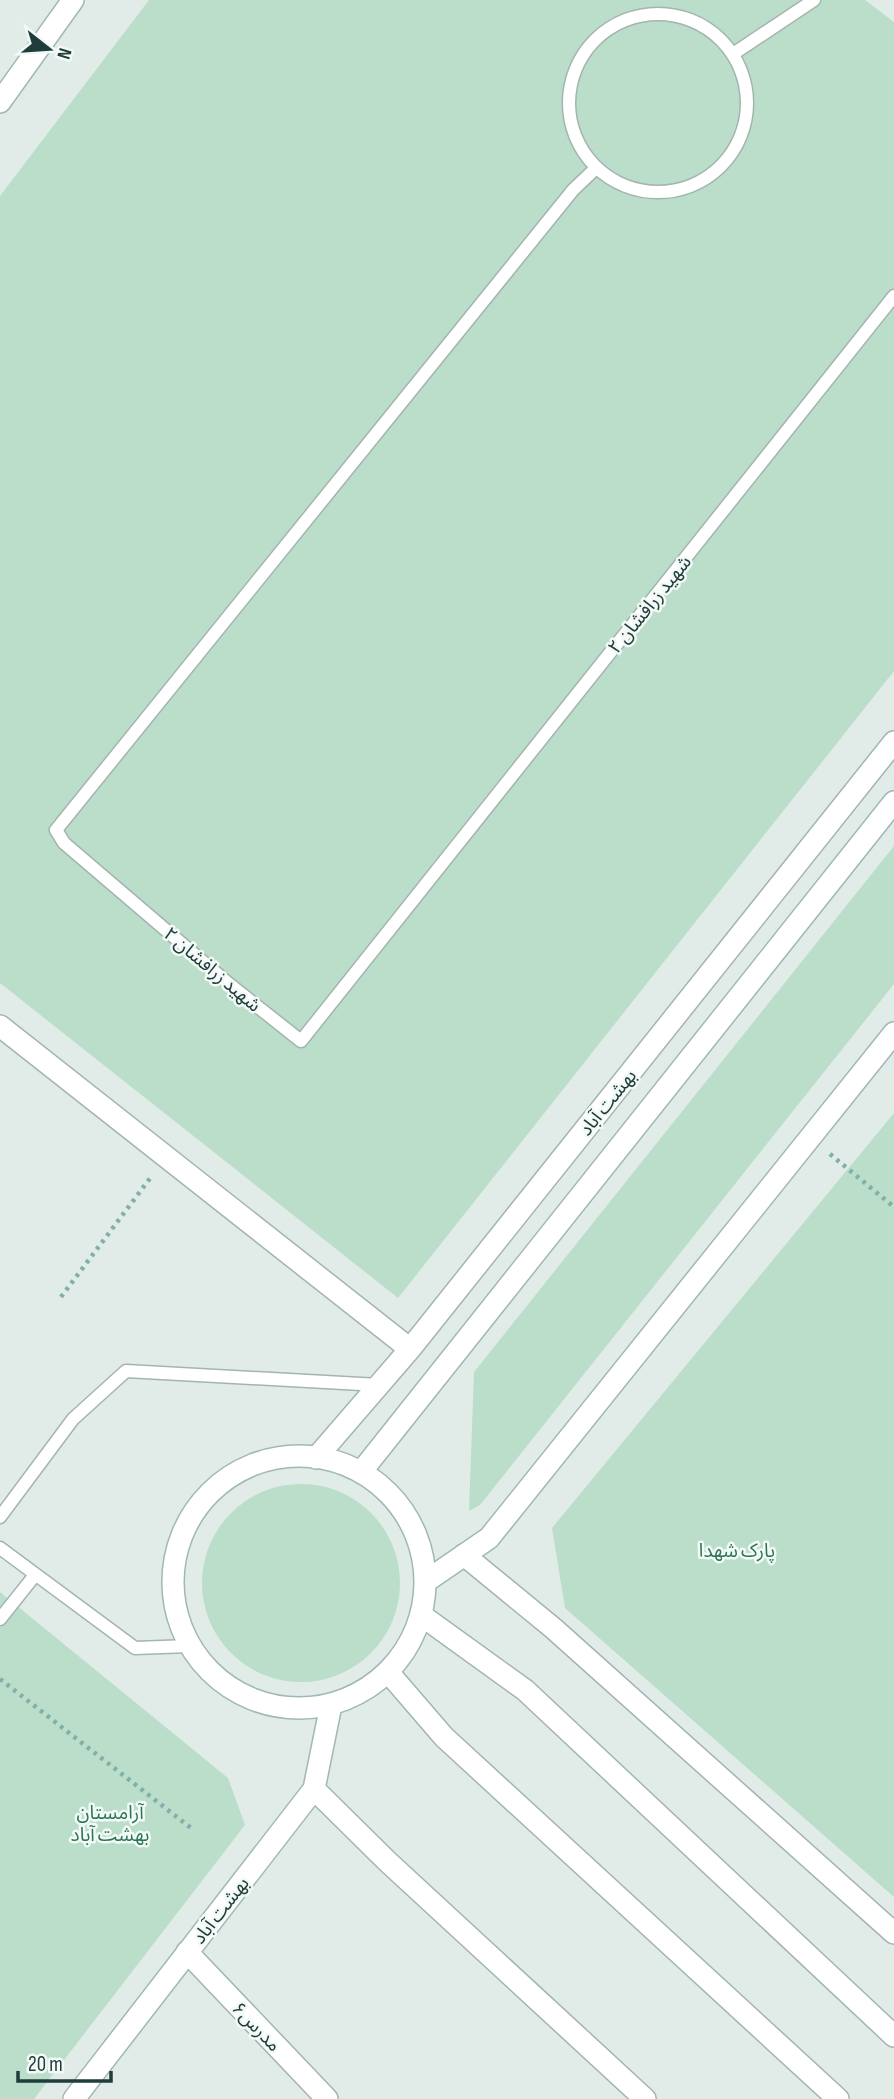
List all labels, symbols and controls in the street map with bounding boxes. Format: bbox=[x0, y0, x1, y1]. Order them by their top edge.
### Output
north arrow bbox=[14, 14, 84, 84]
text: N bbox=[51, 45, 76, 62]
street label: شهید زرافشان ۲ bbox=[604, 551, 697, 659]
street label: شهید زرافشان ۲ bbox=[159, 923, 265, 1017]
street label: بهشت آباد bbox=[574, 1065, 642, 1141]
park label: پارک شهدا bbox=[699, 1540, 775, 1563]
park label: آرامستان بهشت آباد bbox=[71, 1802, 149, 1847]
street label: بهشت آباد bbox=[188, 1873, 255, 1949]
street label: مدرس۶ bbox=[227, 1997, 285, 2057]
scale bar bbox=[18, 2039, 110, 2084]
text: 20 m bbox=[28, 2052, 63, 2077]

